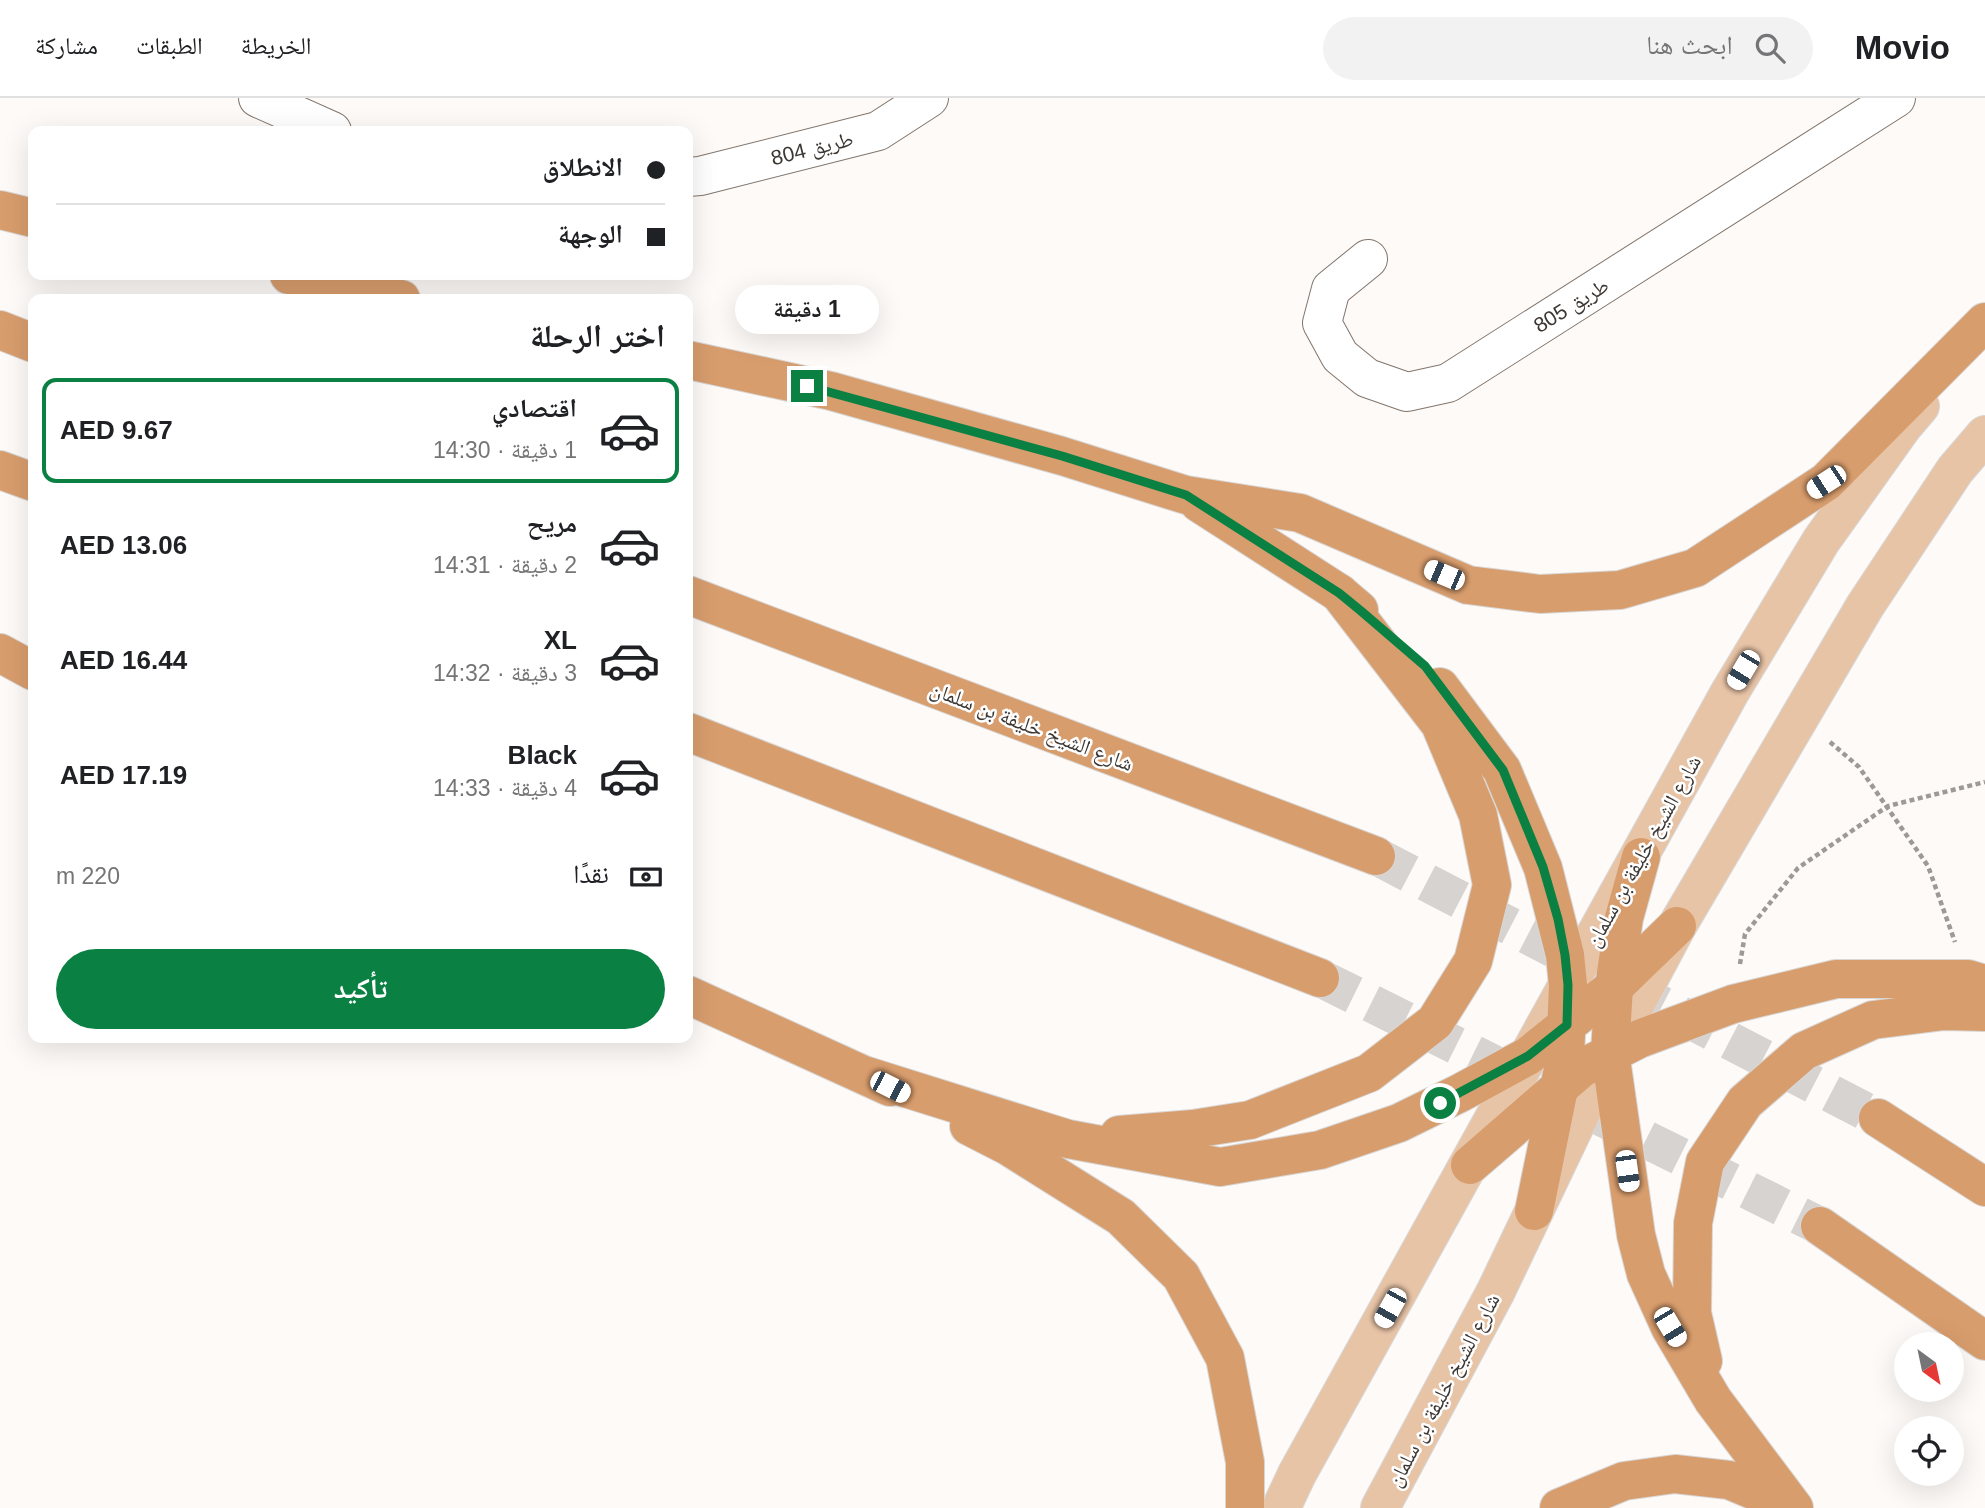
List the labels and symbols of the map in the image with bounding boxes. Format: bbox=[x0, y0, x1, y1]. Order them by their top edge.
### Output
street label: طريق 804 bbox=[769, 127, 856, 171]
street label: طريق 805 bbox=[1529, 273, 1614, 339]
callout: 1 دقيقة bbox=[735, 285, 879, 334]
route end bbox=[791, 370, 823, 402]
car bbox=[1803, 462, 1850, 502]
car bbox=[1421, 557, 1468, 593]
car bbox=[1724, 647, 1763, 693]
street label: شارع الشيخ خليفة بن سلمان bbox=[927, 677, 1137, 777]
street label: شارع الشيخ خليفة بن سلمان bbox=[1581, 751, 1707, 952]
car bbox=[867, 1068, 914, 1106]
route start bbox=[1424, 1087, 1456, 1119]
car bbox=[1614, 1149, 1641, 1193]
car bbox=[1371, 1285, 1410, 1331]
street label: شارع الشيخ خليفة بن سلمان bbox=[1382, 1290, 1505, 1491]
car bbox=[1651, 1304, 1690, 1350]
north arrow bbox=[1894, 1332, 1964, 1402]

